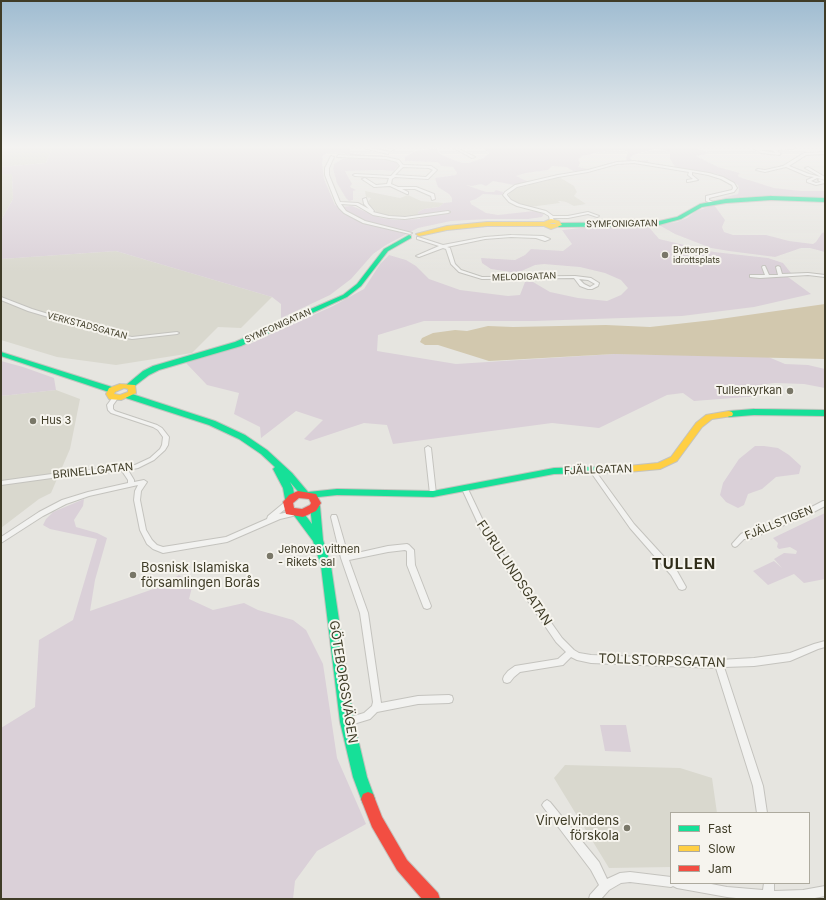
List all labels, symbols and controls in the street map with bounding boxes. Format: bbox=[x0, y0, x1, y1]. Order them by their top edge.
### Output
street label: SYMFONIGATAN bbox=[586, 218, 658, 230]
place label: Byttorps idrottsplats bbox=[673, 245, 720, 266]
marker: Byttorps idrottsplats bbox=[660, 250, 670, 260]
street label: MELODIGATAN bbox=[492, 270, 556, 284]
street label: SYMFONIGATAN bbox=[243, 307, 313, 345]
street label: VERKSTADSGATAN bbox=[46, 310, 128, 342]
place label: Tullenkyrkan bbox=[716, 384, 782, 398]
marker: Tullenkyrkan bbox=[785, 386, 795, 396]
place label: Hus 3 bbox=[41, 414, 71, 428]
marker: Hus 3 bbox=[28, 416, 38, 426]
street label: BRINELLGATAN bbox=[52, 460, 134, 482]
street label: FJÄLLGATAN bbox=[564, 462, 632, 478]
street label: FJÄLLSTIGEN bbox=[743, 503, 815, 543]
street label: FURULUNDSGATAN bbox=[473, 518, 555, 628]
place label: Jehovas vittnen - Rikets sal bbox=[278, 543, 360, 569]
marker: Jehovas vittnen - Rikets sal bbox=[265, 551, 275, 561]
district label: TULLEN bbox=[652, 555, 716, 573]
place label: Bosnisk Islamiska församlingen Borås bbox=[141, 560, 260, 591]
marker: Bosnisk Islamiska församlingen Borås bbox=[128, 570, 138, 580]
street label: GÖTEBORGSVÄGEN bbox=[326, 619, 360, 745]
street label: TOLLSTORPSGATAN bbox=[598, 651, 726, 671]
legend bbox=[670, 812, 810, 884]
place label: Virvelvindens förskola bbox=[536, 813, 619, 844]
text: Fast bbox=[708, 821, 732, 836]
marker: Virvelvindens förskola bbox=[622, 823, 632, 833]
text: Slow bbox=[708, 841, 735, 856]
text: Jam bbox=[708, 861, 732, 876]

